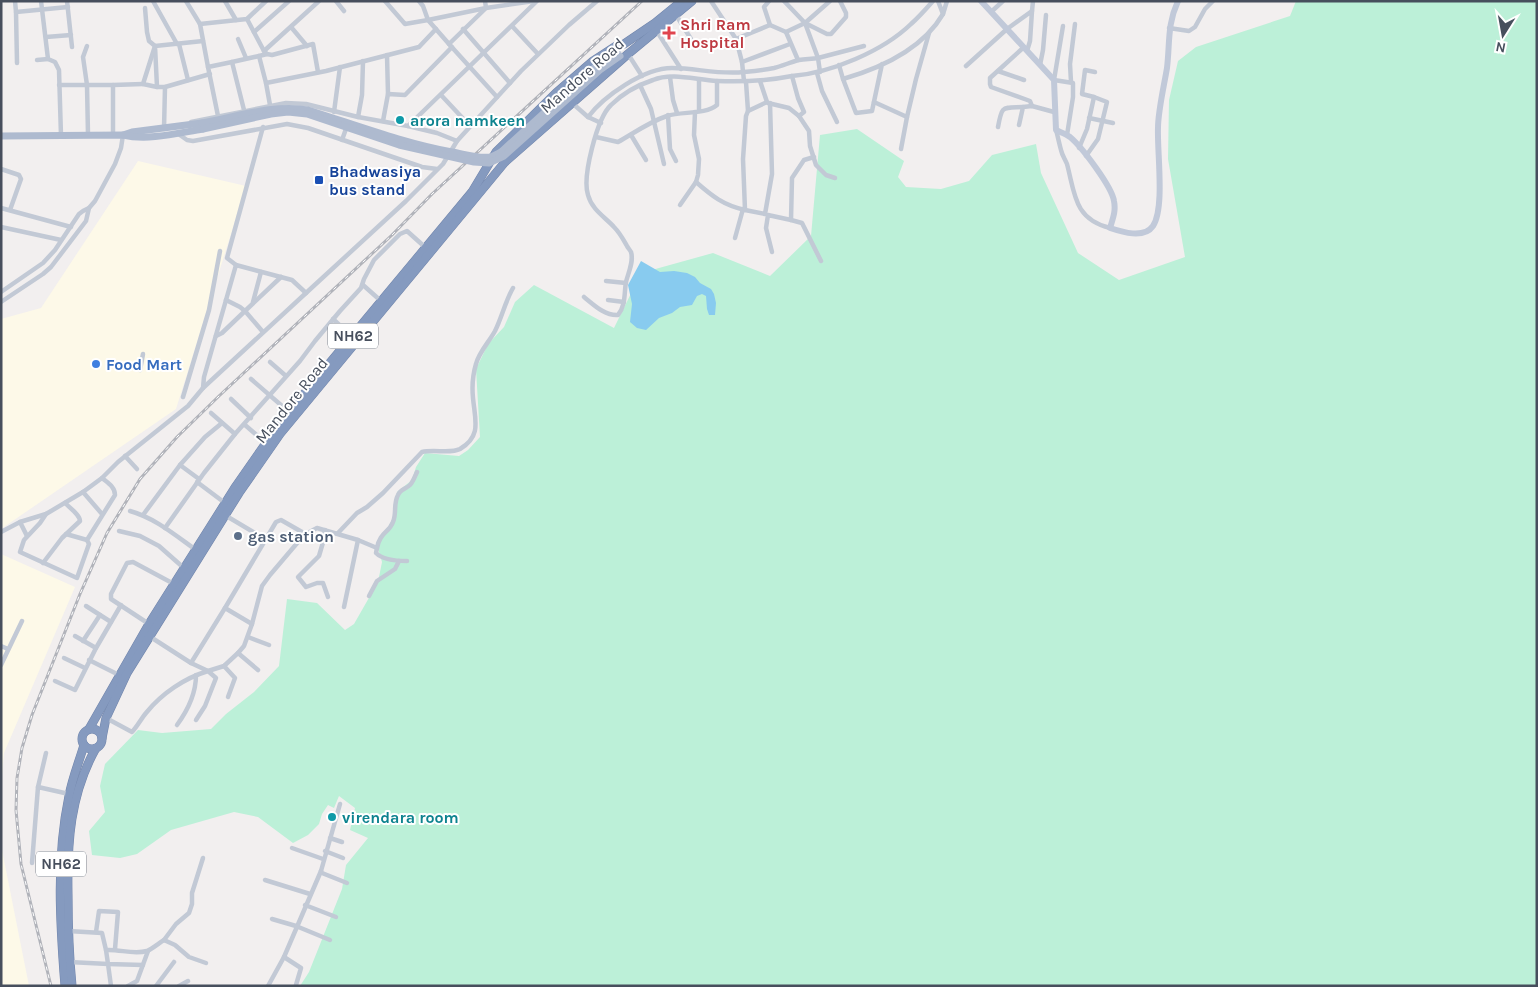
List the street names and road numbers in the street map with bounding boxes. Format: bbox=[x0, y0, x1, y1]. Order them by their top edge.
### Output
street label: Mandore Road bbox=[537, 34, 628, 117]
road number: NH62 bbox=[328, 324, 378, 348]
street label: Mandore Road bbox=[251, 354, 332, 447]
road number: NH62 bbox=[36, 852, 86, 876]

